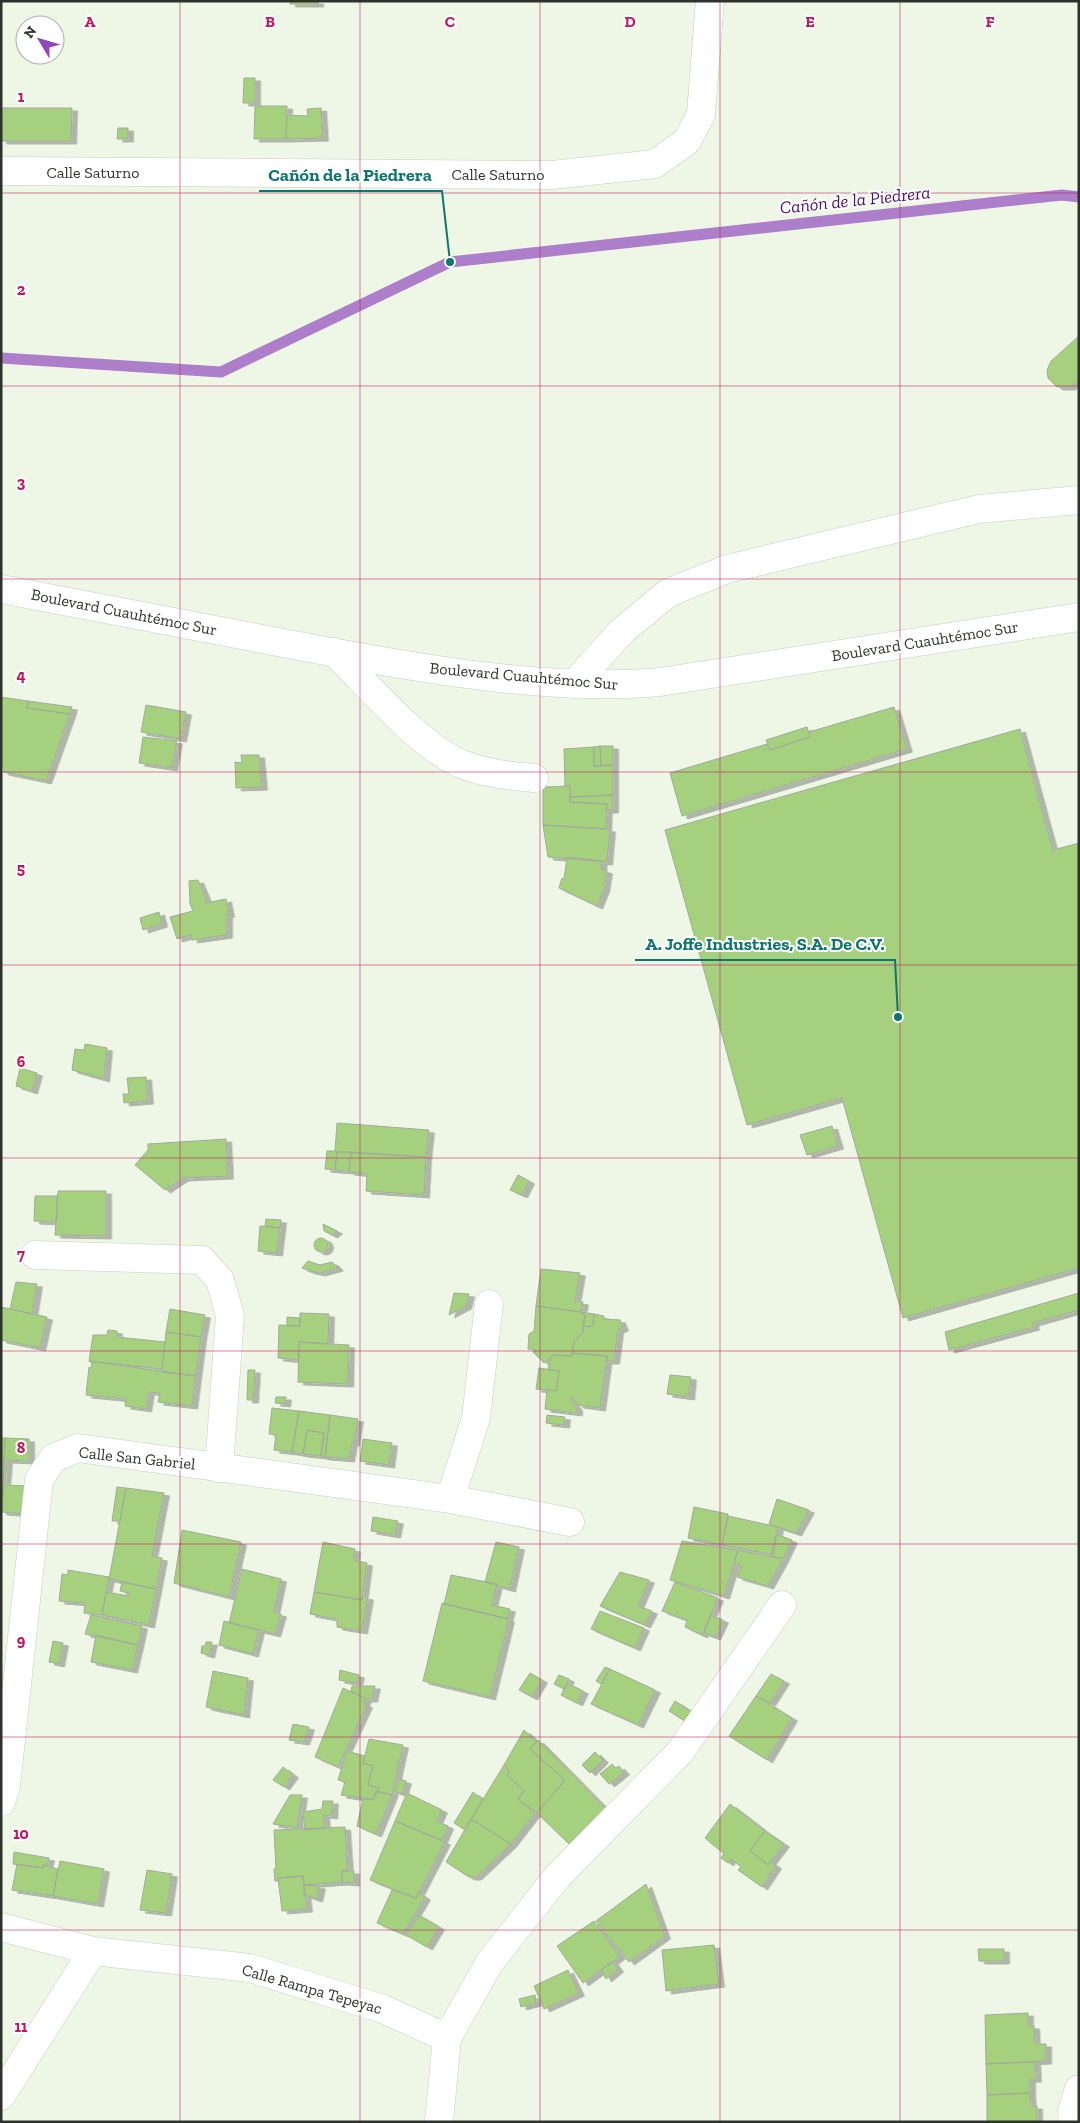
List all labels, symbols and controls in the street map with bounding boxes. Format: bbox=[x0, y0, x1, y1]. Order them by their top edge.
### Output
text: A bbox=[85, 12, 96, 31]
text: B bbox=[265, 12, 275, 31]
text: C bbox=[445, 12, 455, 31]
text: D bbox=[624, 12, 636, 31]
text: E bbox=[805, 12, 815, 31]
text: F bbox=[985, 12, 995, 31]
north arrow bbox=[15, 15, 65, 65]
text: N bbox=[20, 23, 40, 42]
text: 1 bbox=[18, 87, 25, 106]
callout: Cañón de la Piedrera bbox=[259, 158, 442, 191]
street label: Calle Saturno bbox=[47, 163, 140, 182]
text: Cañón de la Piedrera bbox=[268, 164, 432, 186]
street label: Calle Saturno bbox=[452, 165, 545, 184]
water label: Cañón de la Piedrera bbox=[779, 181, 931, 219]
text: 2 bbox=[17, 280, 26, 299]
text: 3 bbox=[17, 473, 26, 492]
street label: Boulevard Cuauhtémoc Sur bbox=[29, 585, 219, 639]
street label: Boulevard Cuauhtémoc Sur bbox=[830, 617, 1020, 665]
street label: Boulevard Cuauhtémoc Sur bbox=[429, 658, 619, 694]
text: 4 bbox=[16, 666, 26, 685]
text: 5 bbox=[17, 859, 25, 878]
callout: A. Joffe Industries, S.A. De C.V. bbox=[635, 927, 895, 960]
text: A. Joffe Industries, S.A. De C.V. bbox=[645, 933, 885, 955]
text: 6 bbox=[17, 1052, 26, 1071]
text: 7 bbox=[17, 1245, 25, 1264]
text: 8 bbox=[17, 1438, 26, 1457]
street label: Calle San Gabriel bbox=[78, 1442, 196, 1474]
text: 9 bbox=[17, 1631, 26, 1650]
text: 10 bbox=[13, 1824, 29, 1843]
street label: Calle Rampa Tepeyac bbox=[240, 1960, 384, 2018]
text: 11 bbox=[15, 2017, 28, 2036]

